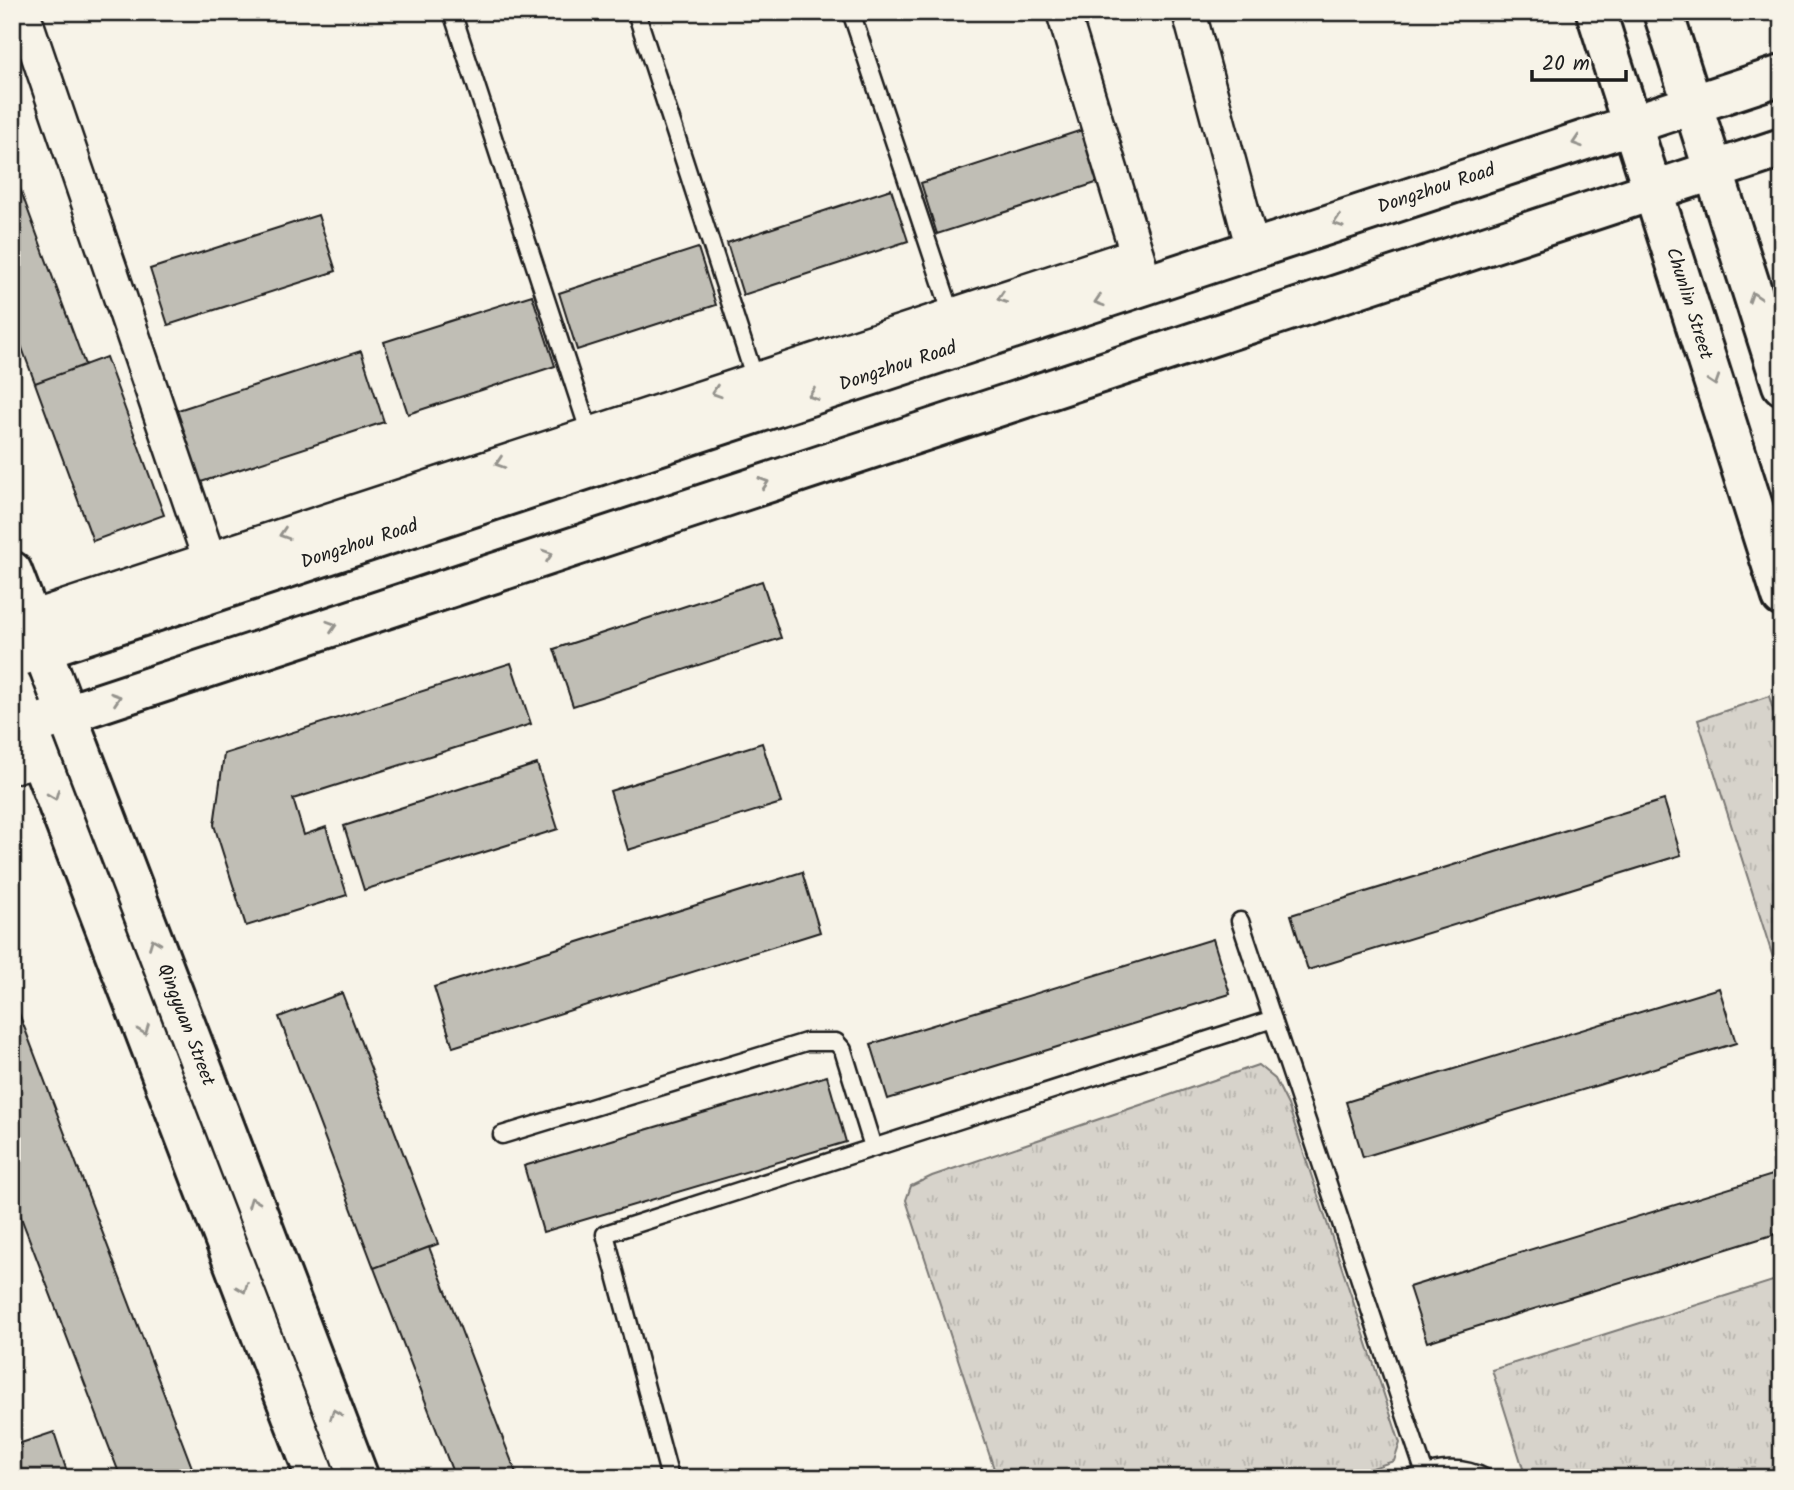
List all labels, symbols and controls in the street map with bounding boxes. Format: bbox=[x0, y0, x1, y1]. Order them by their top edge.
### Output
scale bar bbox=[1532, 38, 1626, 82]
text: 20 m bbox=[1542, 48, 1590, 81]
one-way arrow bbox=[1572, 134, 1584, 149]
street label: Dongzhou Road bbox=[1374, 155, 1500, 222]
one-way arrow bbox=[1333, 213, 1345, 228]
street label: Chunlin Street bbox=[1657, 244, 1721, 364]
one-way arrow bbox=[997, 290, 1009, 304]
one-way arrow bbox=[1747, 291, 1762, 303]
one-way arrow bbox=[1093, 292, 1105, 307]
street label: Dongzhou Road bbox=[835, 333, 961, 400]
one-way arrow bbox=[1706, 374, 1720, 386]
one-way arrow bbox=[711, 384, 723, 398]
one-way arrow bbox=[807, 387, 820, 401]
one-way arrow bbox=[494, 455, 507, 469]
one-way arrow bbox=[758, 477, 770, 492]
street label: Dongzhou Road bbox=[297, 511, 423, 578]
one-way arrow bbox=[278, 526, 291, 540]
one-way arrow bbox=[542, 549, 554, 563]
one-way arrow bbox=[326, 620, 338, 634]
one-way arrow bbox=[110, 691, 122, 706]
one-way arrow bbox=[46, 788, 60, 800]
one-way arrow bbox=[149, 938, 163, 950]
street label: Qingyuan Street bbox=[149, 959, 223, 1091]
one-way arrow bbox=[136, 1023, 150, 1035]
one-way arrow bbox=[248, 1196, 262, 1208]
one-way arrow bbox=[235, 1282, 249, 1294]
one-way arrow bbox=[329, 1409, 343, 1421]

